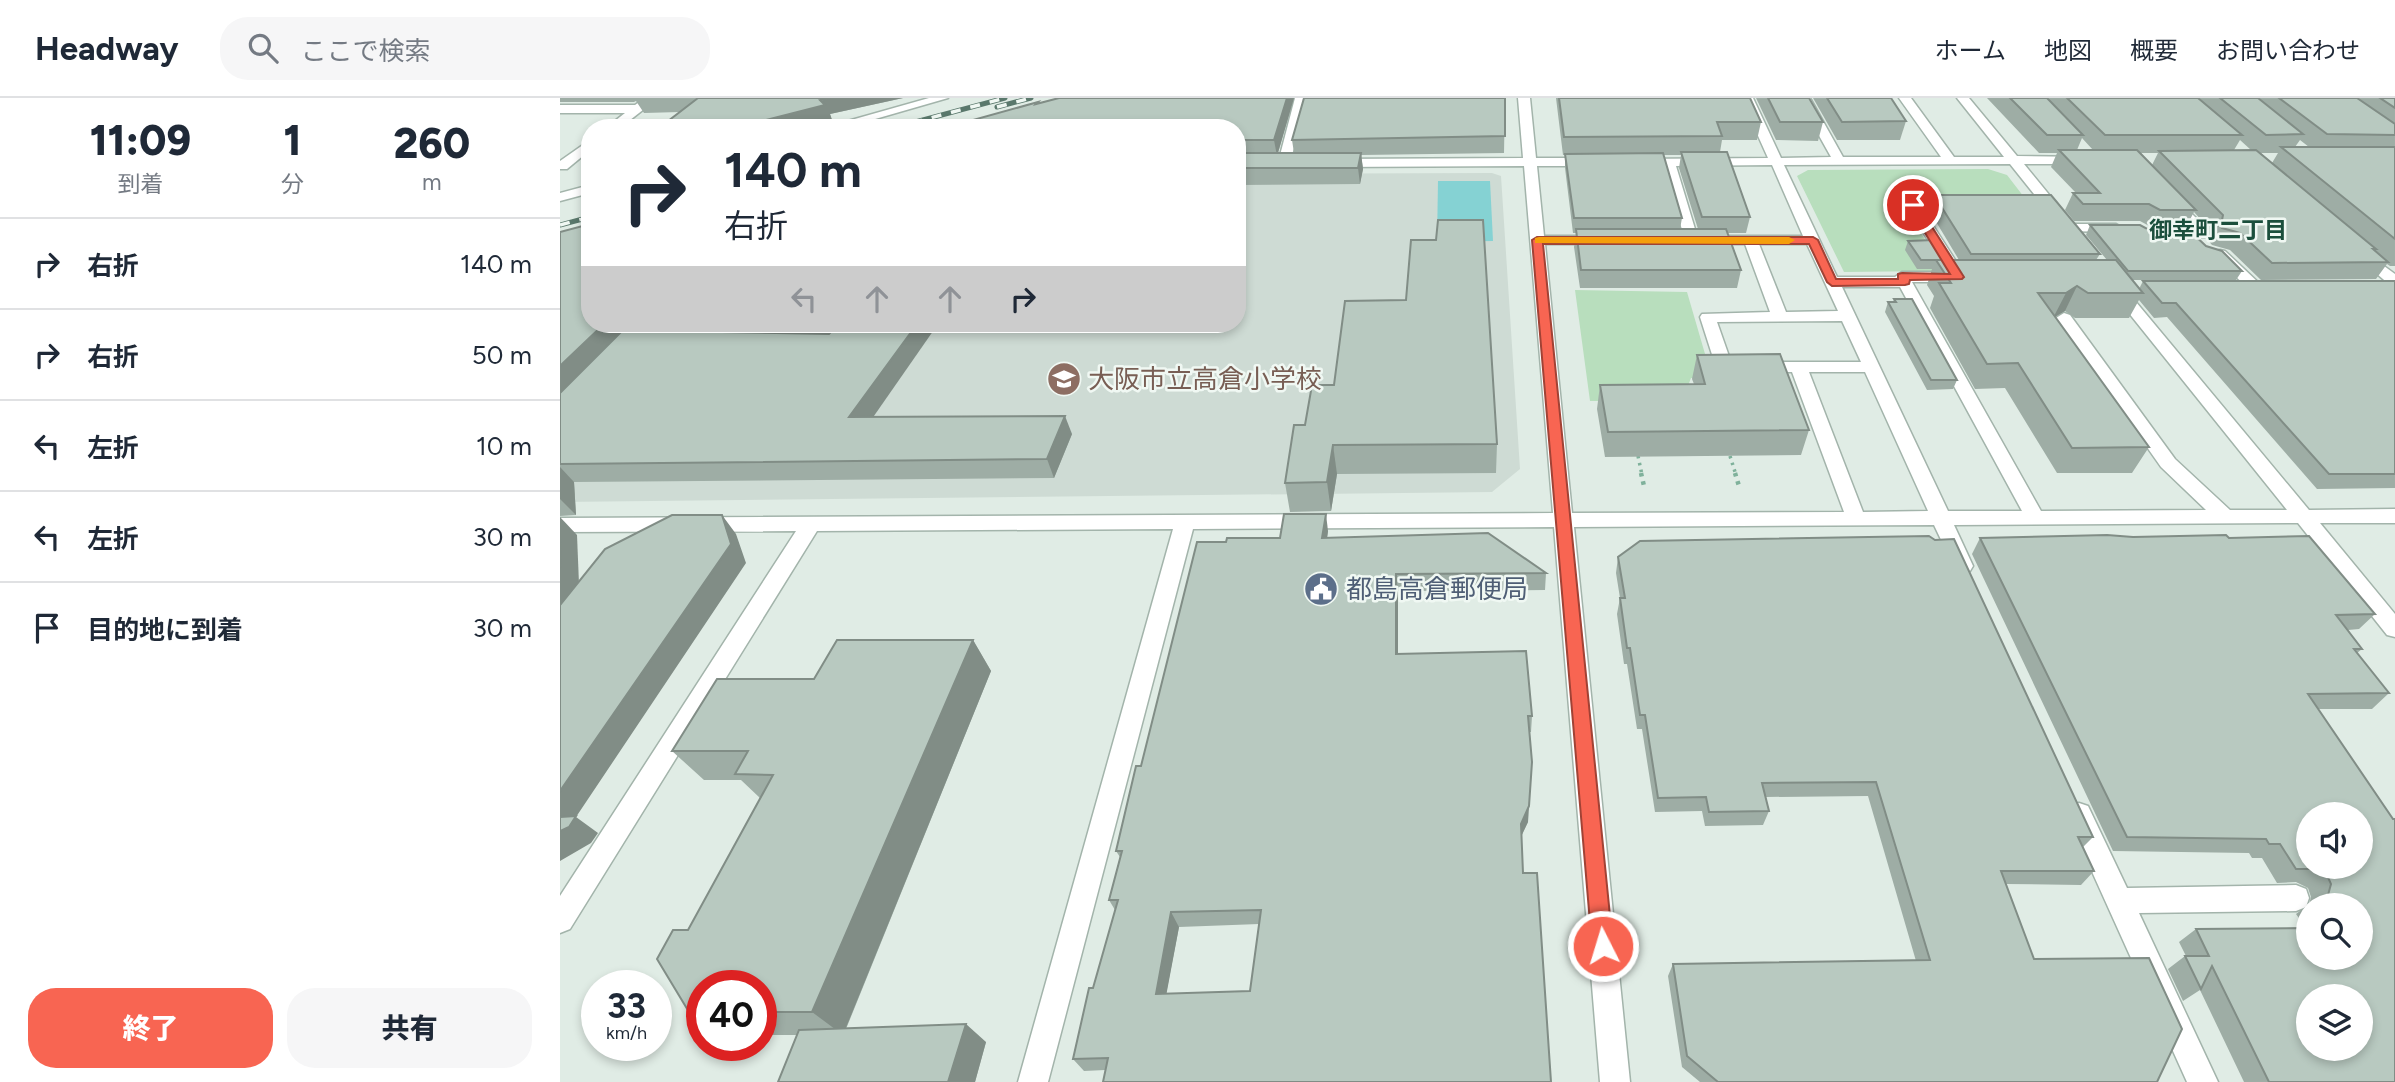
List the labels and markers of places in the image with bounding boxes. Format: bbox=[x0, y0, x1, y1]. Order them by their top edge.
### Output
pin bbox=[1883, 175, 1943, 235]
school or university icon: 大阪市立高倉小学校 bbox=[1045, 360, 1083, 398]
place label: 大阪市立高倉小学校 bbox=[1088, 363, 1322, 395]
public building icon: 都島高倉郵便局 bbox=[1302, 570, 1340, 608]
place label: 都島高倉郵便局 bbox=[1346, 573, 1528, 605]

